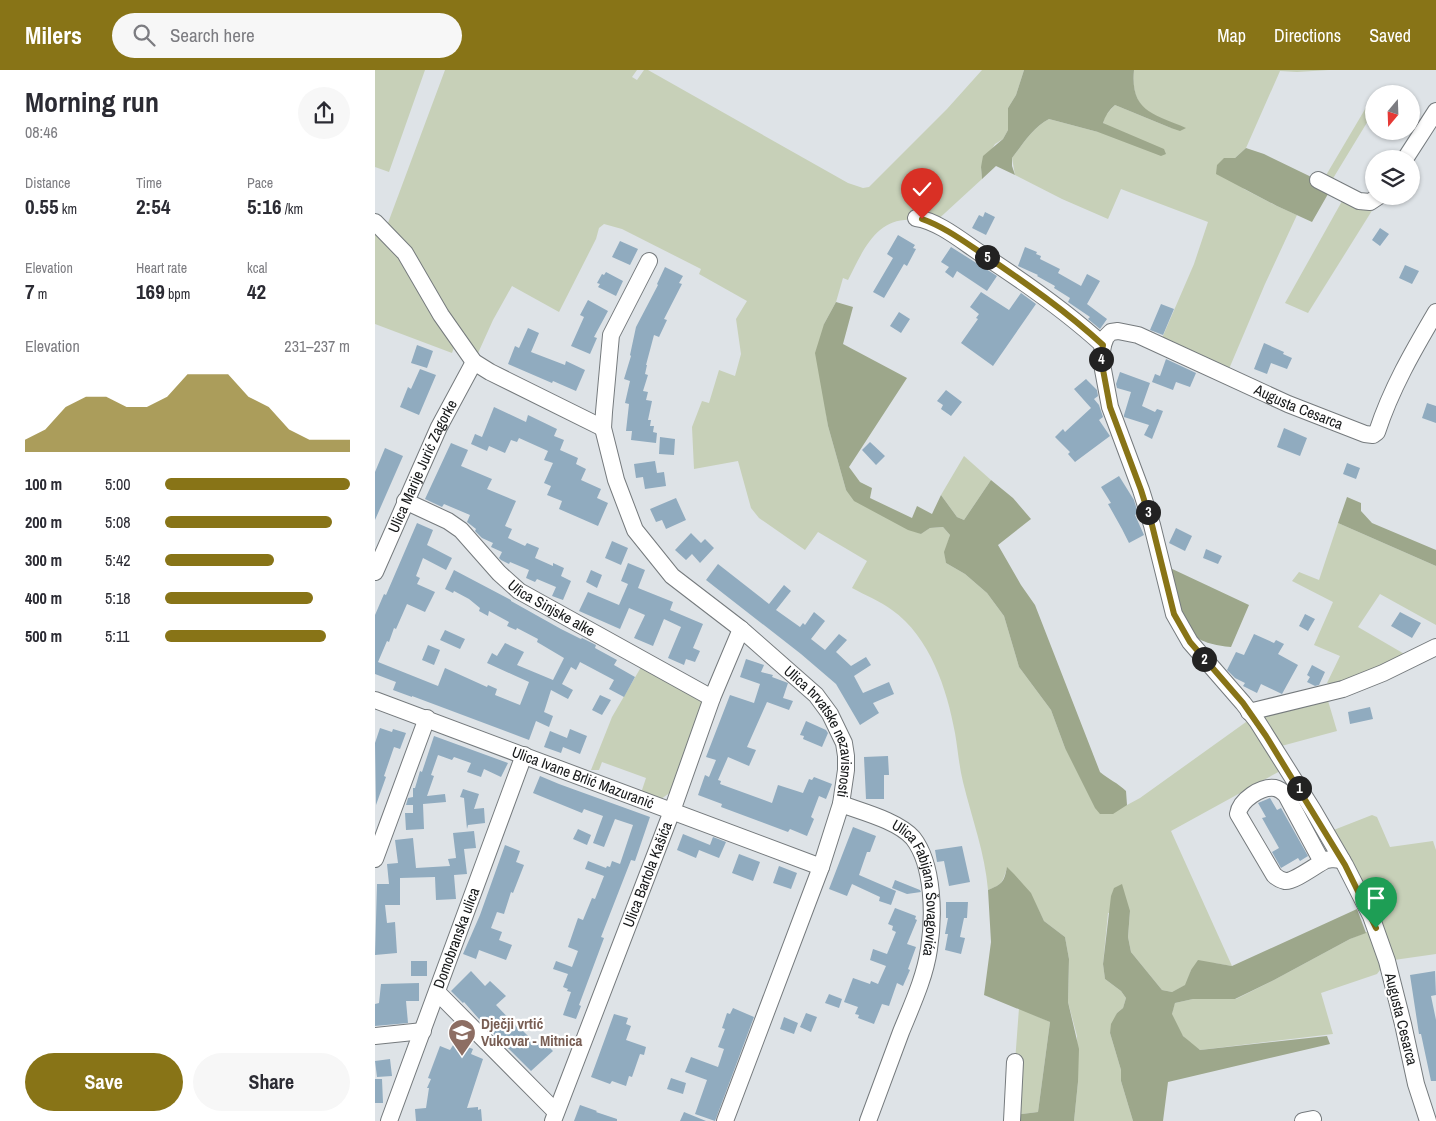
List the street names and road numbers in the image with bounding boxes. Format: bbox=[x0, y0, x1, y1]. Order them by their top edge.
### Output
street label: Augusta Cesarca bbox=[1250, 378, 1346, 434]
street label: Ulica Marije Jurić Zagorke bbox=[383, 396, 462, 536]
street label: Ulica Sinjske alke bbox=[503, 574, 599, 641]
street label: Ulica hrvatske nezavisnosti bbox=[779, 660, 857, 799]
street label: Ulica Ivane Brlić Mazuranić bbox=[509, 741, 657, 814]
street label: Ulica Fabijana Šovagovića bbox=[888, 814, 943, 958]
street label: Ulica Bartola Kašića bbox=[617, 818, 677, 930]
street label: Domobranska ulica bbox=[428, 884, 484, 991]
street label: Augusta Cesarca bbox=[1380, 970, 1423, 1067]

